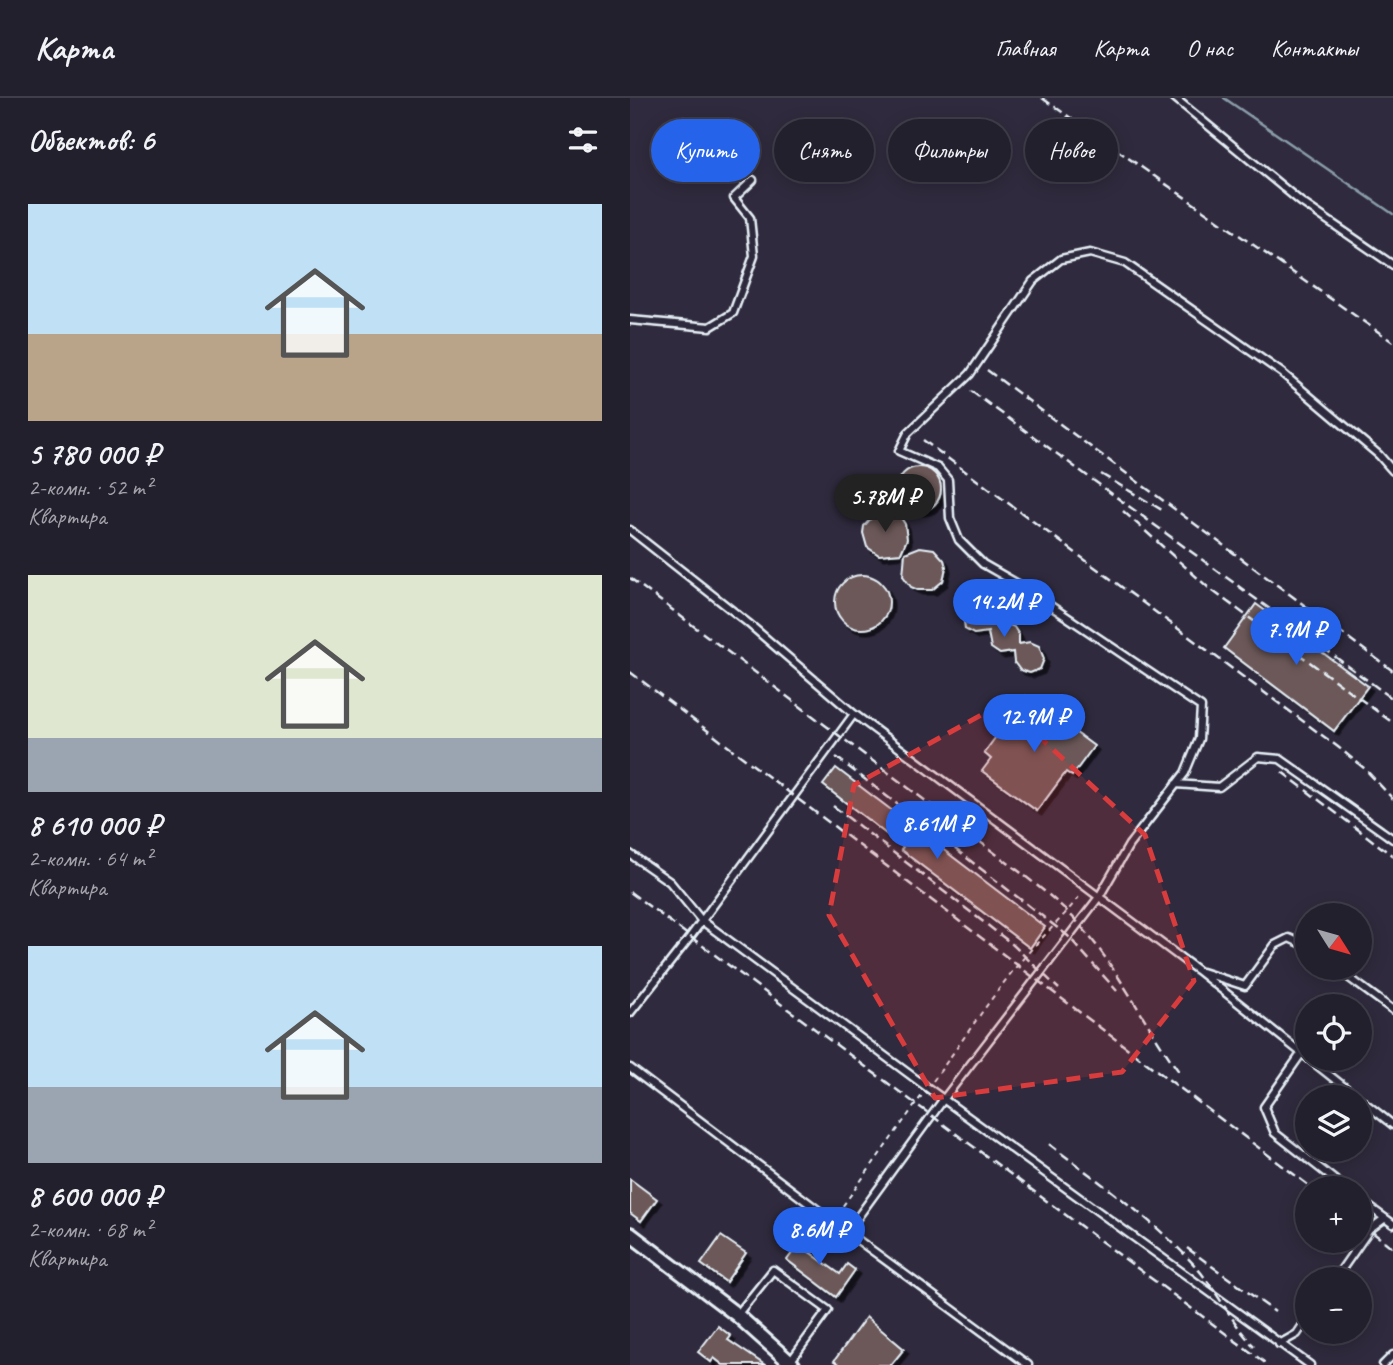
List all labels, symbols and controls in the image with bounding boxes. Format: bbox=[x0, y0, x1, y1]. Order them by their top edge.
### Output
text: Карта bbox=[35, 27, 114, 69]
text: Главная bbox=[995, 33, 1056, 63]
text: Карта bbox=[1094, 33, 1148, 63]
text: О нас bbox=[1186, 33, 1233, 63]
text: Контакты bbox=[1271, 33, 1358, 63]
chip: Купить bbox=[651, 119, 760, 182]
chip: Снять bbox=[774, 119, 874, 182]
chip: Фильтры bbox=[888, 119, 1011, 182]
chip: Новое bbox=[1025, 119, 1118, 182]
text: Объектов: 6 bbox=[28, 121, 154, 159]
icon: filters bbox=[564, 121, 602, 159]
icon: home bbox=[252, 250, 378, 376]
text: 5 780 000 ₽ bbox=[28, 435, 159, 473]
text: 2-комн. · 52 m² bbox=[28, 473, 152, 502]
pin: 5.78M ₽ bbox=[820, 474, 950, 534]
text: 5.78M ₽ bbox=[850, 482, 920, 511]
text: Квартира bbox=[28, 502, 106, 531]
pin: 14.2M ₽ bbox=[939, 580, 1069, 639]
text: 14.2M ₽ bbox=[969, 587, 1039, 616]
pin: 7.9M ₽ bbox=[1239, 608, 1353, 667]
text: 7.9M ₽ bbox=[1266, 615, 1326, 644]
icon: home bbox=[252, 621, 378, 747]
pin: 12.9M ₽ bbox=[969, 694, 1099, 754]
text: 12.9M ₽ bbox=[999, 702, 1069, 731]
pin: 8.61M ₽ bbox=[872, 802, 1002, 861]
text: 8 610 000 ₽ bbox=[28, 806, 160, 844]
text: 8.61M ₽ bbox=[902, 809, 972, 838]
text: 2-комн. · 64 m² bbox=[28, 844, 152, 873]
text: Квартира bbox=[28, 873, 106, 902]
north arrow bbox=[1295, 903, 1372, 980]
map controls bbox=[1295, 903, 1372, 1344]
icon: home bbox=[252, 992, 378, 1118]
button: locate bbox=[1295, 994, 1372, 1071]
button: layers bbox=[1295, 1085, 1372, 1162]
button: + bbox=[1295, 1176, 1372, 1253]
text: 8 600 000 ₽ bbox=[28, 1177, 160, 1215]
pin: 8.6M ₽ bbox=[762, 1208, 876, 1267]
text: 2-комн. · 68 m² bbox=[28, 1215, 152, 1244]
text: 8.6M ₽ bbox=[789, 1215, 849, 1244]
text: Квартира bbox=[28, 1244, 106, 1273]
button: − bbox=[1295, 1267, 1372, 1344]

